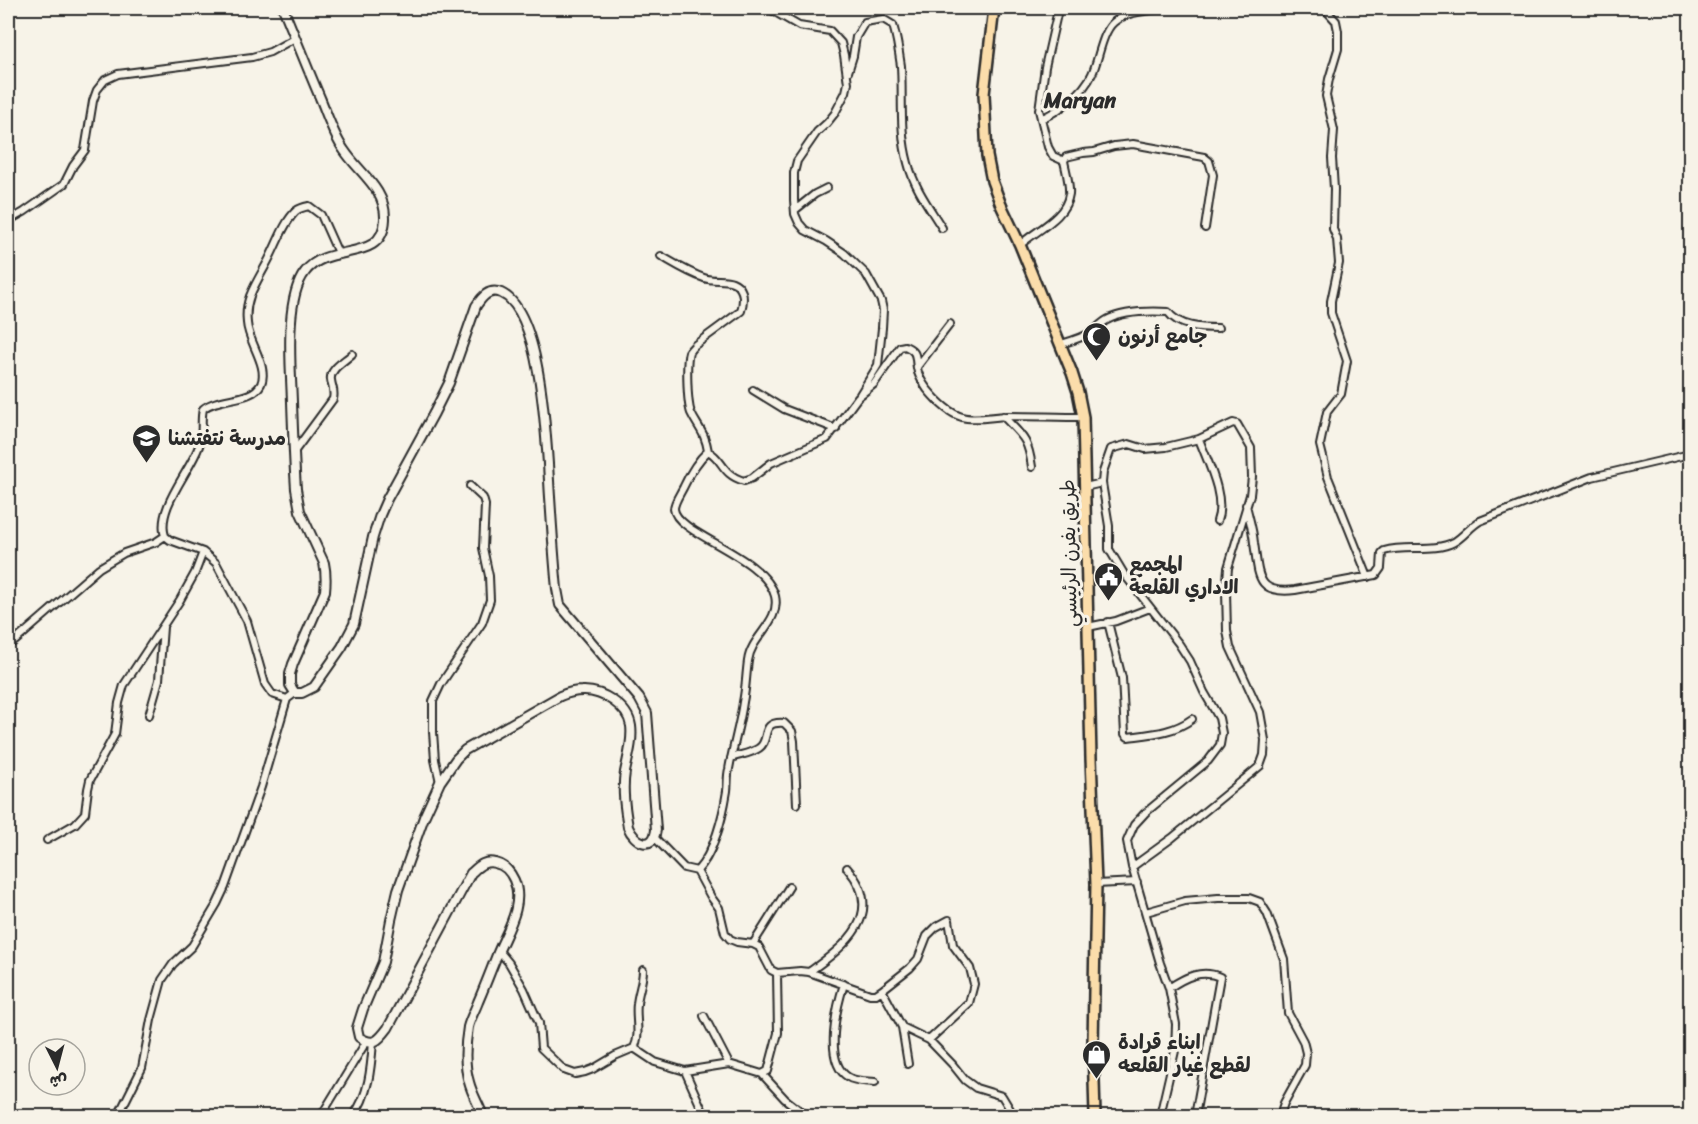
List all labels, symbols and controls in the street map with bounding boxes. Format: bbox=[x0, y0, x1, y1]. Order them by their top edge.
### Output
district label: Maryan bbox=[1043, 81, 1116, 120]
place label: جامع أرنون bbox=[1118, 319, 1207, 354]
mosque icon: جامع أرنون bbox=[1081, 320, 1113, 362]
place label: مدرسة نتفتشنا bbox=[168, 421, 286, 456]
school or university icon: مدرسة نتفتشنا bbox=[131, 422, 163, 464]
street label: طريق يفرن الرئيسي bbox=[1050, 479, 1088, 627]
place label: المجمع الاداري القلعة bbox=[1129, 547, 1239, 605]
public building icon: المجمع الاداري القلعة bbox=[1092, 560, 1124, 602]
place label: ابناء قرادة لقطع غيار القلعه bbox=[1118, 1025, 1251, 1083]
north arrow bbox=[27, 1037, 87, 1097]
shop icon: ابناء قرادة لقطع غيار القلعه bbox=[1081, 1038, 1113, 1080]
text: ش bbox=[48, 1066, 69, 1097]

